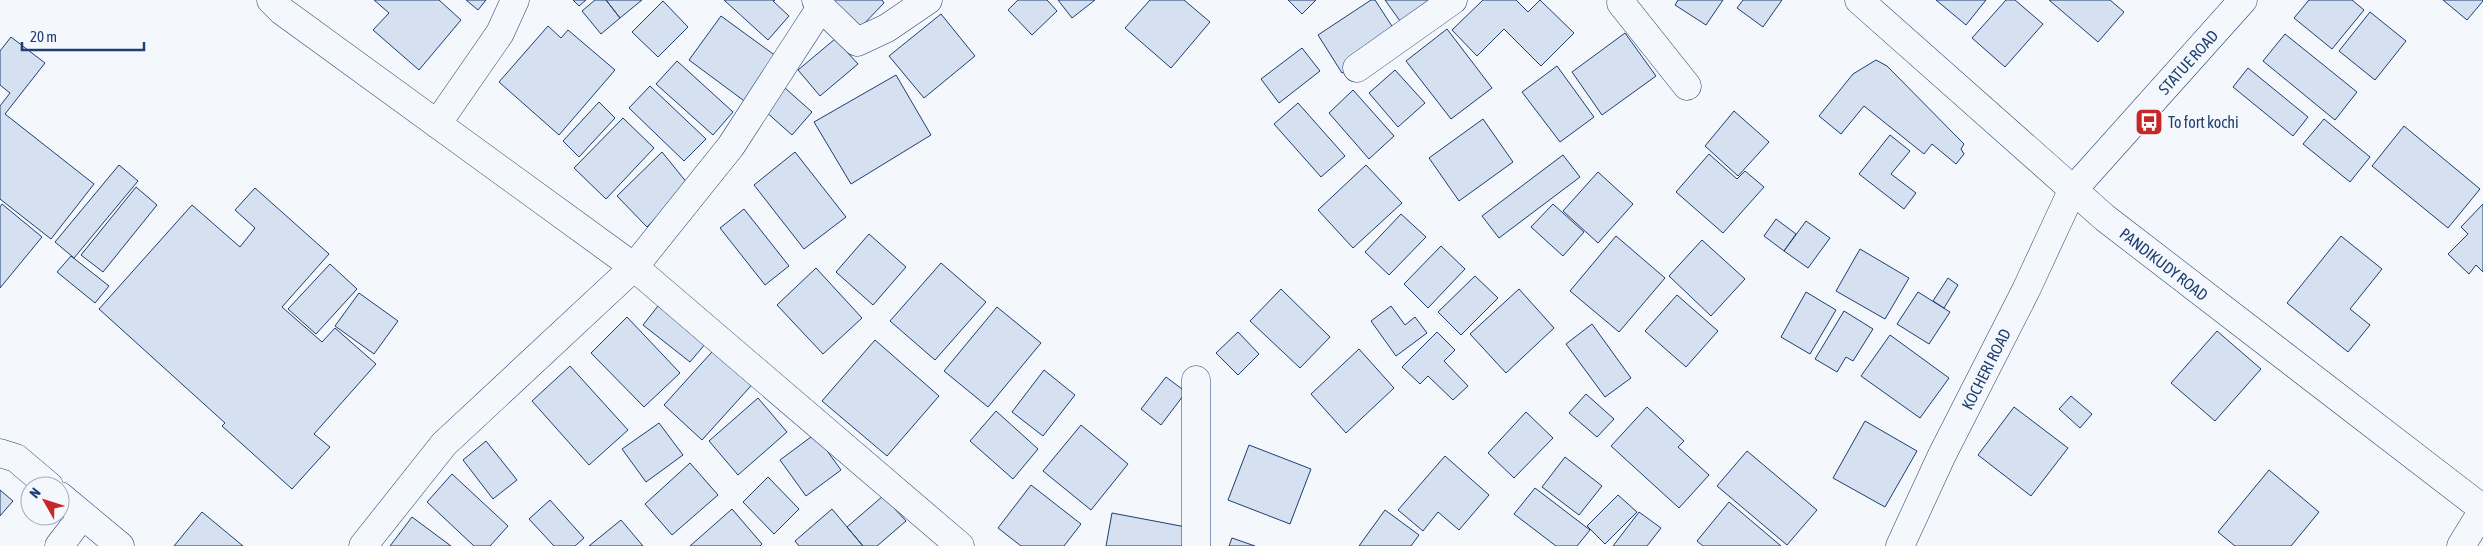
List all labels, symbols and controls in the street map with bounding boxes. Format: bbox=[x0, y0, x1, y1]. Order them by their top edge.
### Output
scale bar bbox=[22, 20, 145, 52]
street label: STATUE ROAD bbox=[2155, 26, 2221, 98]
text: 20 m bbox=[30, 28, 57, 45]
bus stop icon: To fort kochi bbox=[2134, 107, 2164, 137]
place label: To fort kochi bbox=[2168, 113, 2239, 131]
street label: PANDIKUDY ROAD bbox=[2116, 224, 2212, 304]
street label: KOCHERI ROAD bbox=[1958, 326, 2014, 412]
north arrow bbox=[20, 476, 70, 526]
text: N bbox=[26, 485, 44, 501]

